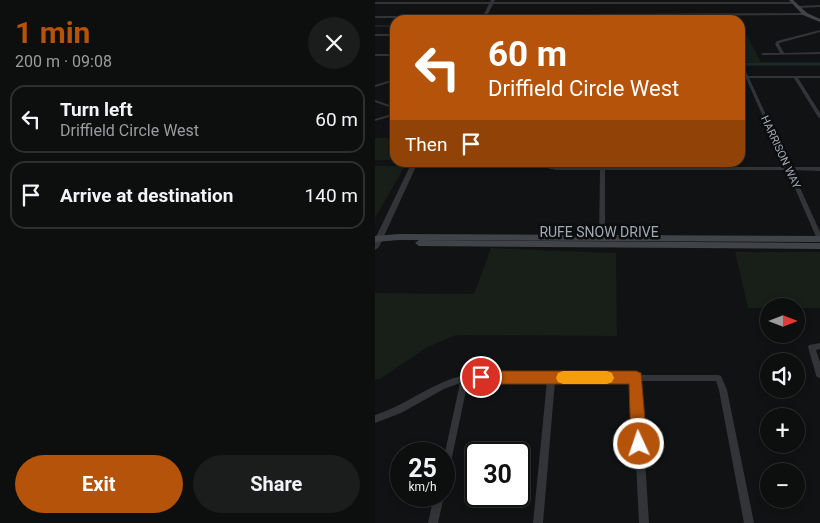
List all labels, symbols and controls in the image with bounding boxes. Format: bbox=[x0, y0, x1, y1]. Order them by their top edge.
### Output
text: 1 min bbox=[15, 15, 90, 50]
button: close bbox=[308, 17, 360, 69]
text: 60 m bbox=[488, 34, 567, 75]
icon: left bbox=[405, 35, 470, 100]
text: 200 m · 09:08 bbox=[15, 52, 112, 71]
text: Driffield Circle West bbox=[488, 76, 679, 101]
text: Turn left bbox=[60, 98, 133, 121]
icon: left bbox=[17, 105, 45, 133]
text: 60 m bbox=[315, 108, 358, 131]
street label: HARRISON WAY bbox=[758, 114, 803, 191]
text: Driffield Circle West bbox=[60, 121, 199, 140]
icon: arrive bbox=[457, 130, 485, 158]
text: Then bbox=[405, 133, 447, 156]
icon: arrive bbox=[17, 181, 45, 209]
text: Arrive at destination bbox=[60, 184, 233, 207]
text: 140 m bbox=[305, 184, 358, 207]
street label: RUFE SNOW DRIVE bbox=[539, 224, 659, 240]
north arrow bbox=[760, 298, 805, 342]
map controls bbox=[760, 298, 805, 508]
button: sound bbox=[760, 353, 805, 398]
pin bbox=[460, 356, 502, 398]
icon: arrive bbox=[467, 363, 495, 391]
button: + bbox=[760, 408, 805, 453]
position arrow bbox=[612, 417, 664, 469]
speed limit sign: 30 bbox=[465, 442, 530, 507]
text: 25 bbox=[408, 454, 437, 483]
button: Exit bbox=[15, 455, 183, 513]
button: Share bbox=[193, 455, 360, 513]
button: − bbox=[760, 463, 805, 508]
text: km/h bbox=[408, 480, 437, 494]

